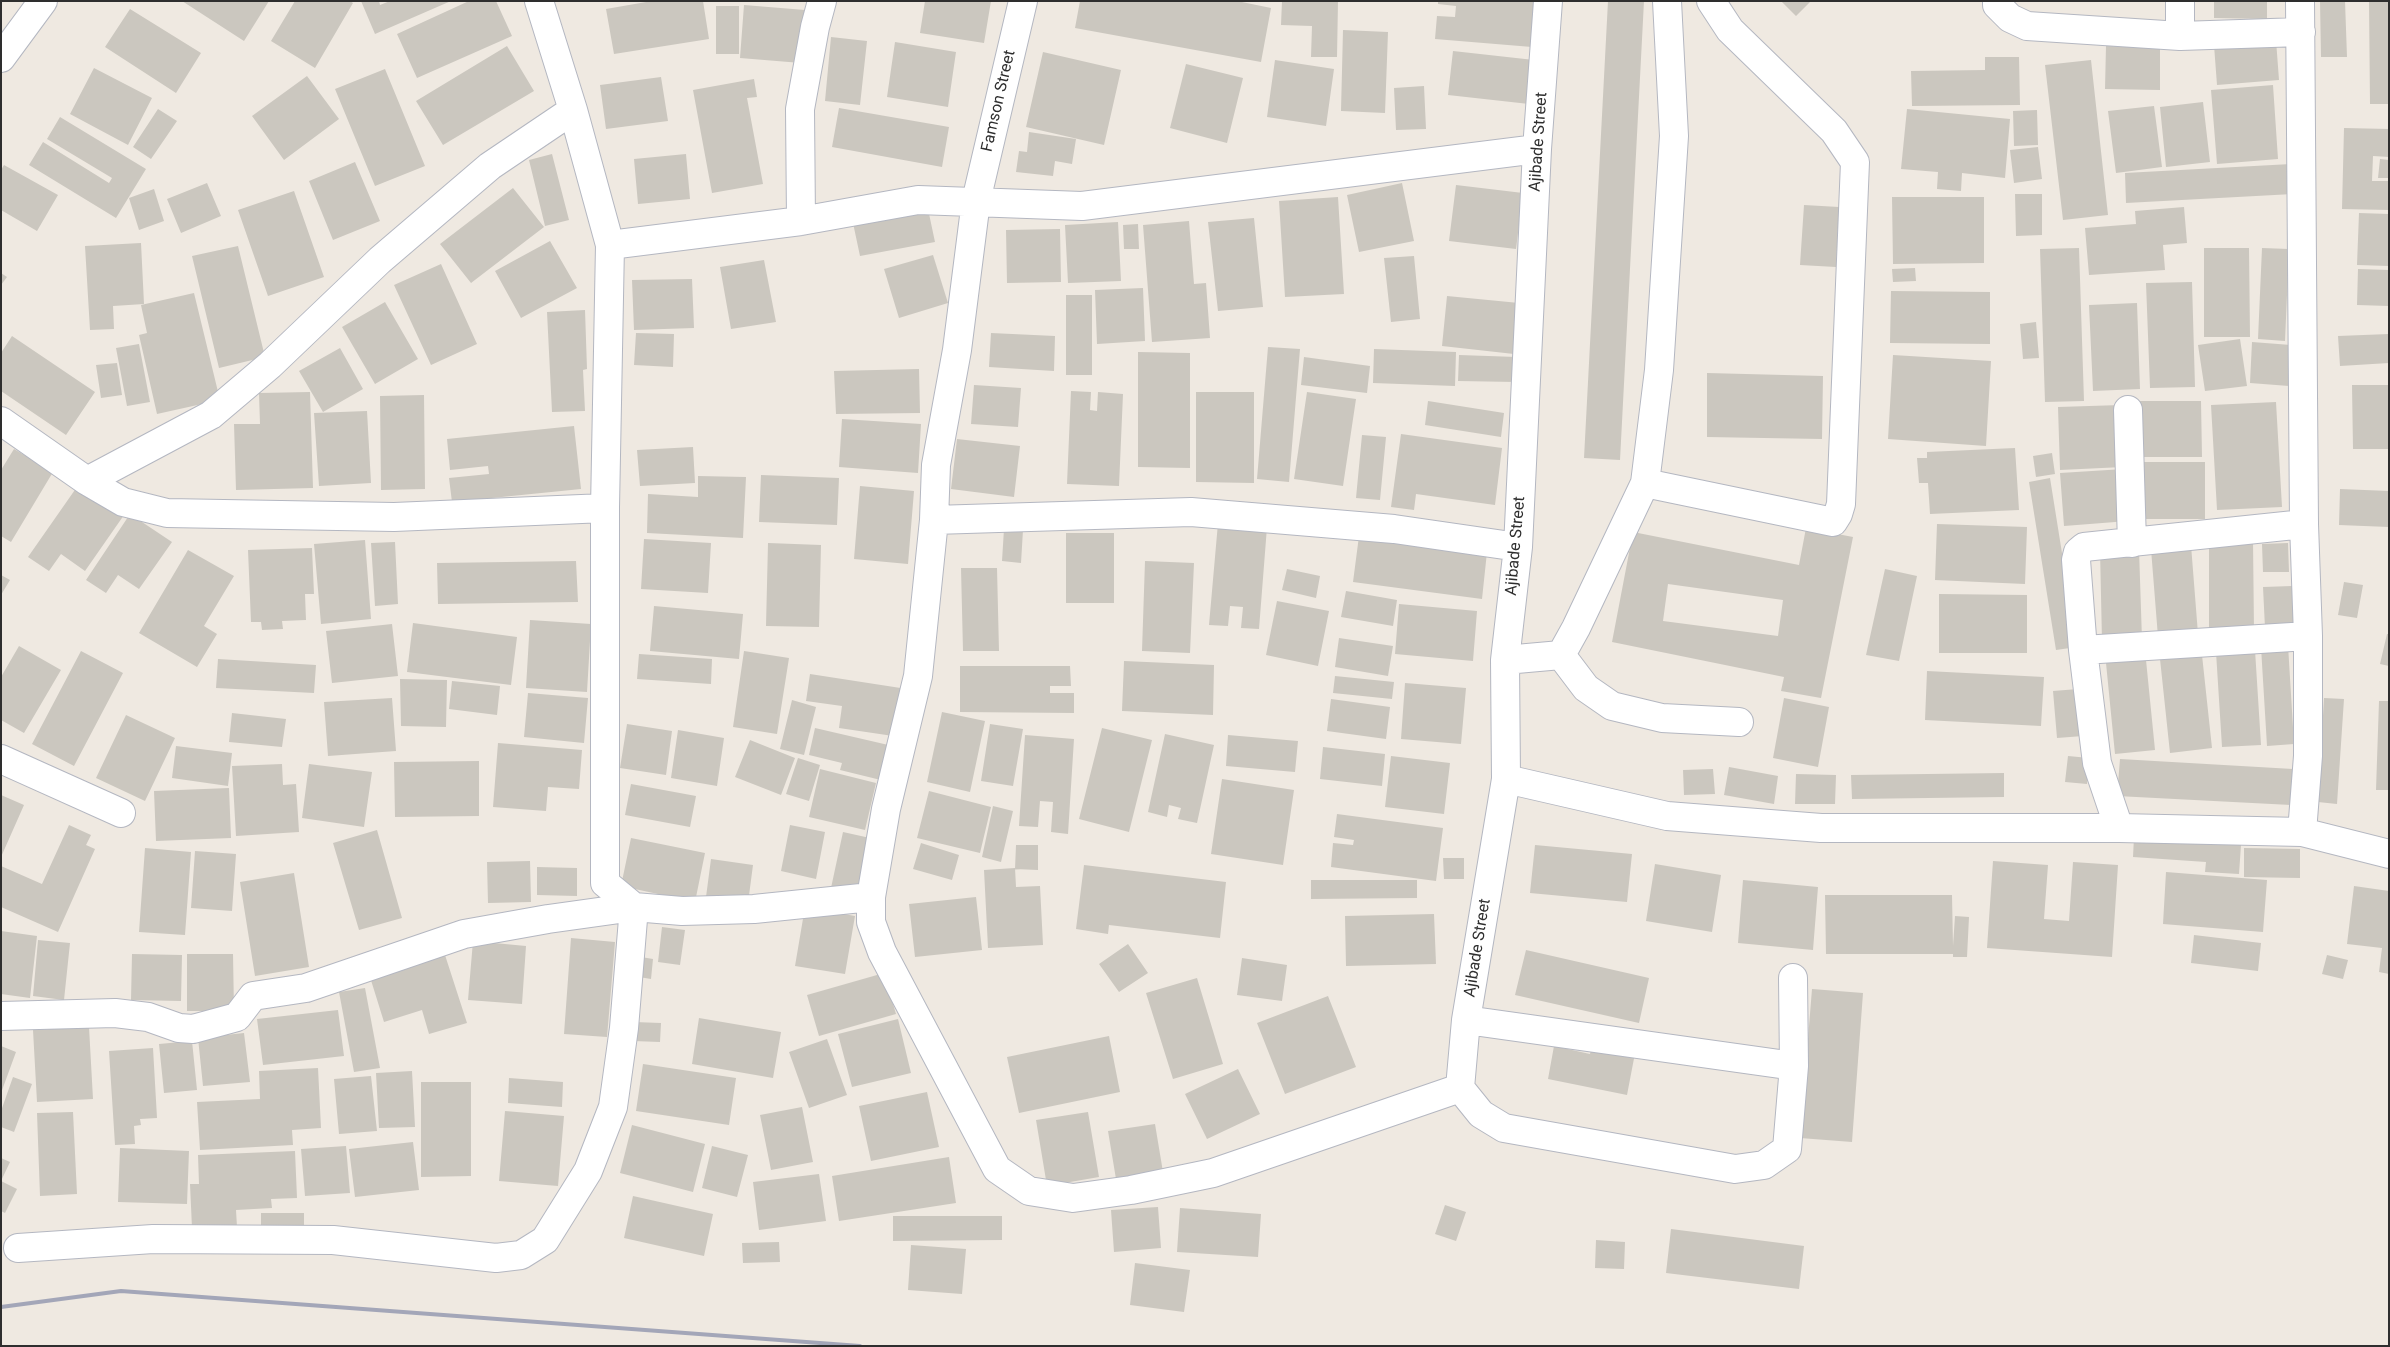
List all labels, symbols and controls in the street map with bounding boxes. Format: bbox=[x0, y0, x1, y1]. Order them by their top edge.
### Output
street label: Famson Street bbox=[978, 48, 1020, 154]
street label: Ajibade Street bbox=[1526, 92, 1552, 192]
street label: Ajibade Street bbox=[1502, 496, 1530, 596]
street label: Ajibade Street bbox=[1461, 897, 1495, 999]

